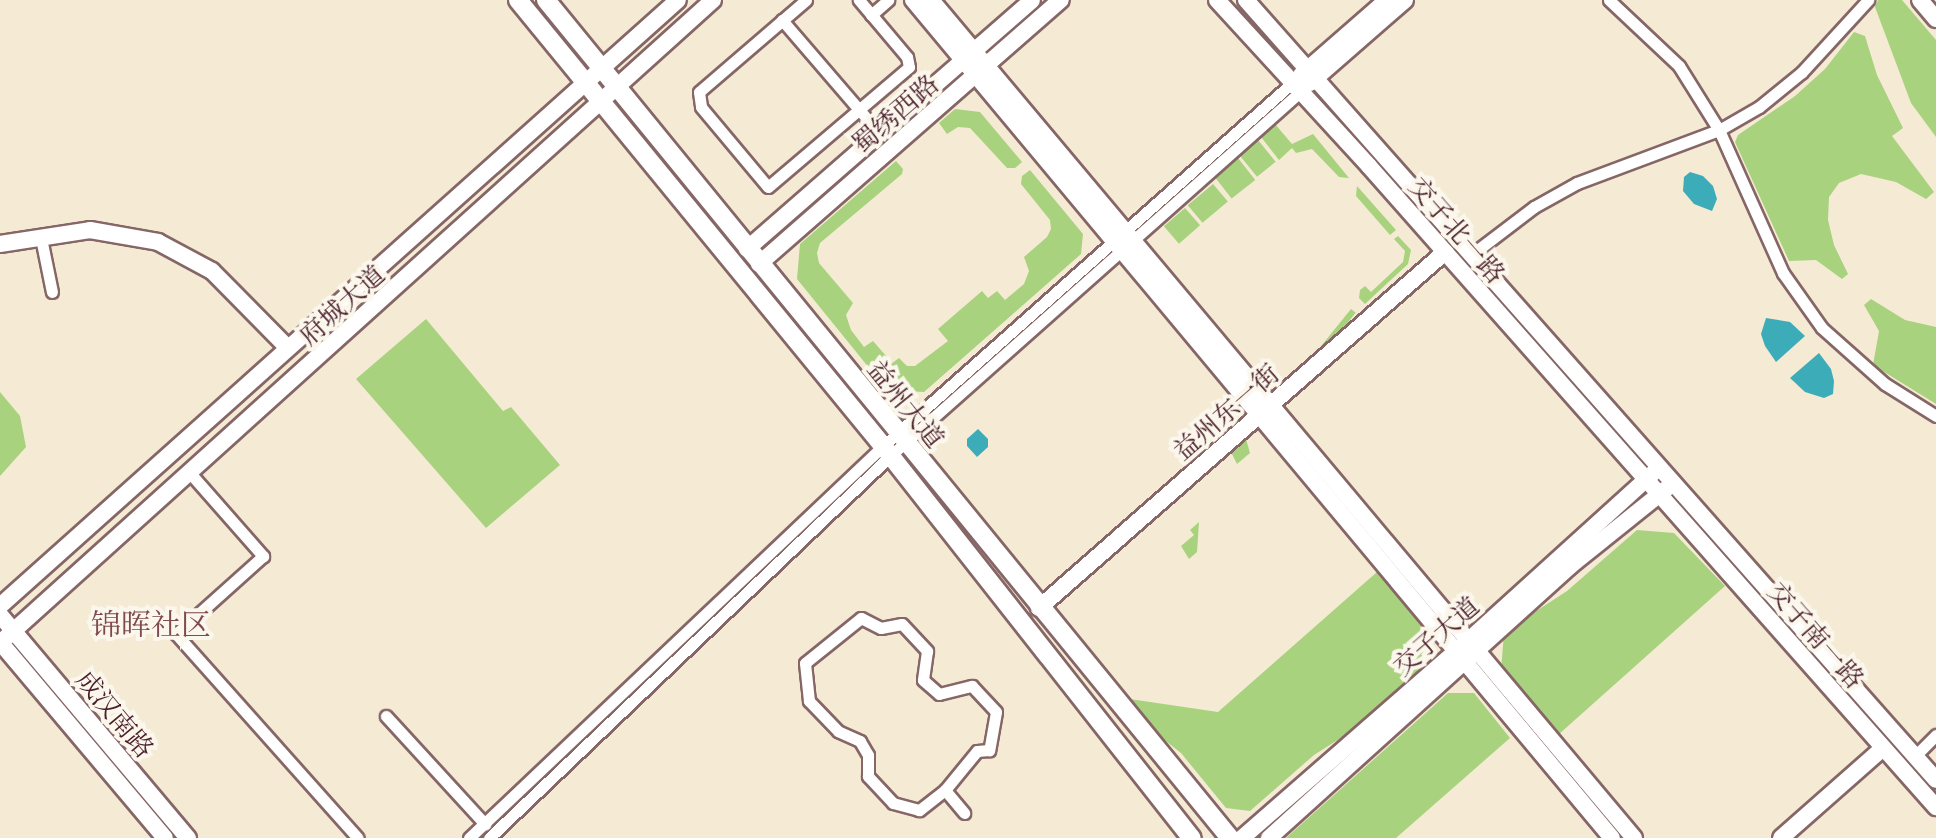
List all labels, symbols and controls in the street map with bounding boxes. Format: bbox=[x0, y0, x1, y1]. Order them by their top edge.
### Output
street label: 蜀绣西路 bbox=[846, 68, 944, 160]
street label: 交子北一路 bbox=[1403, 171, 1511, 289]
street label: 府城大道 bbox=[293, 259, 391, 351]
street label: 益州大道 bbox=[861, 354, 951, 454]
street label: 益州东一街 bbox=[1167, 358, 1285, 466]
street label: 交子南一路 bbox=[1762, 576, 1870, 694]
street label: 交子大道 bbox=[1387, 590, 1485, 682]
district label: 锦晖社区 bbox=[91, 606, 211, 642]
street label: 成汉南路 bbox=[70, 664, 160, 764]

